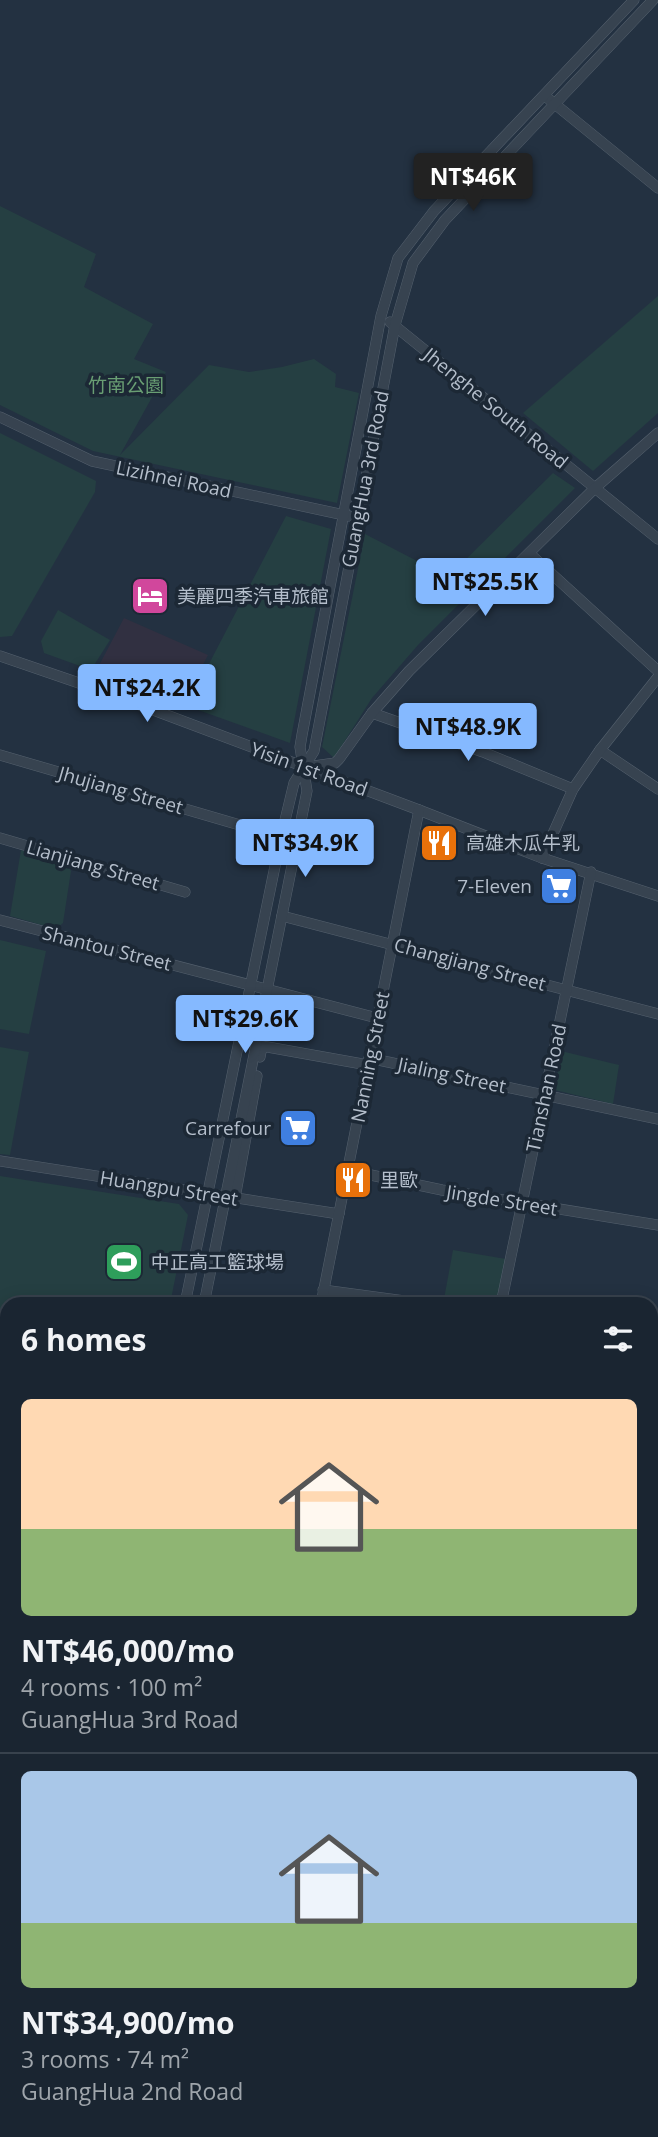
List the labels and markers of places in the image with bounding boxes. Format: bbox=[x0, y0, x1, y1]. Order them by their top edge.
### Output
pin: NT$46K bbox=[416, 154, 530, 213]
pin: NT$25.5K bbox=[413, 558, 557, 618]
hotel icon: 美麗四季汽車旅館 bbox=[129, 575, 171, 617]
place label: 美麗四季汽車旅館 bbox=[177, 583, 329, 609]
pin: NT$24.2K bbox=[75, 664, 219, 724]
pin: NT$48.9K bbox=[396, 704, 540, 763]
pin: NT$34.9K bbox=[233, 820, 377, 879]
restaurant icon: 高雄木瓜牛乳 bbox=[418, 822, 460, 864]
place label: 高雄木瓜牛乳 bbox=[466, 830, 580, 856]
supermarket icon: 7-Eleven bbox=[538, 865, 580, 907]
place label: 7-Eleven bbox=[457, 873, 532, 899]
pin: NT$29.6K bbox=[173, 996, 317, 1055]
supermarket icon: Carrefour bbox=[277, 1107, 319, 1149]
place label: Carrefour bbox=[185, 1115, 271, 1141]
restaurant icon: 里歐 bbox=[332, 1159, 374, 1201]
place label: 里歐 bbox=[380, 1167, 418, 1193]
sports icon: 中正高工籃球場 bbox=[103, 1241, 145, 1283]
place label: 中正高工籃球場 bbox=[151, 1249, 284, 1275]

